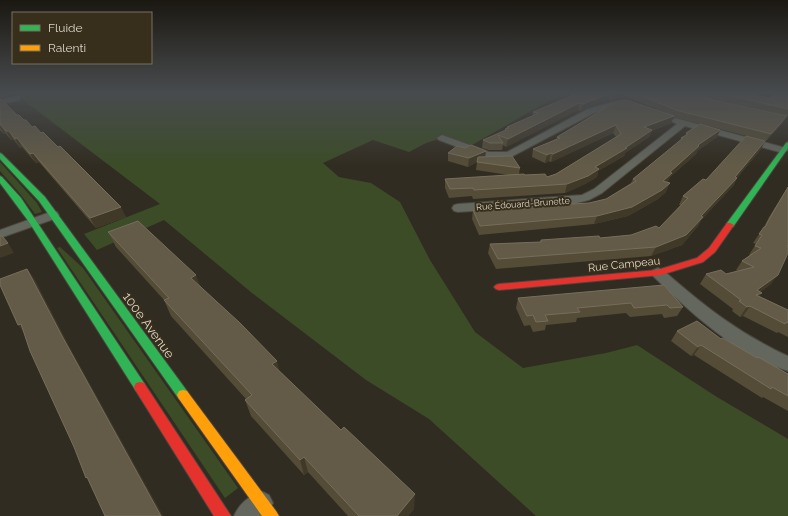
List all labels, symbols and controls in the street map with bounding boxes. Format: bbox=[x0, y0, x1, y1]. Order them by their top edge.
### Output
legend bbox=[12, 12, 152, 64]
text: Fluide bbox=[48, 21, 83, 35]
text: Ralenti bbox=[48, 41, 86, 55]
street label: Rue Édouard-Brunette bbox=[476, 195, 571, 212]
street label: Rue Campeau bbox=[587, 254, 661, 275]
street label: 100e Avenue bbox=[120, 289, 178, 361]

